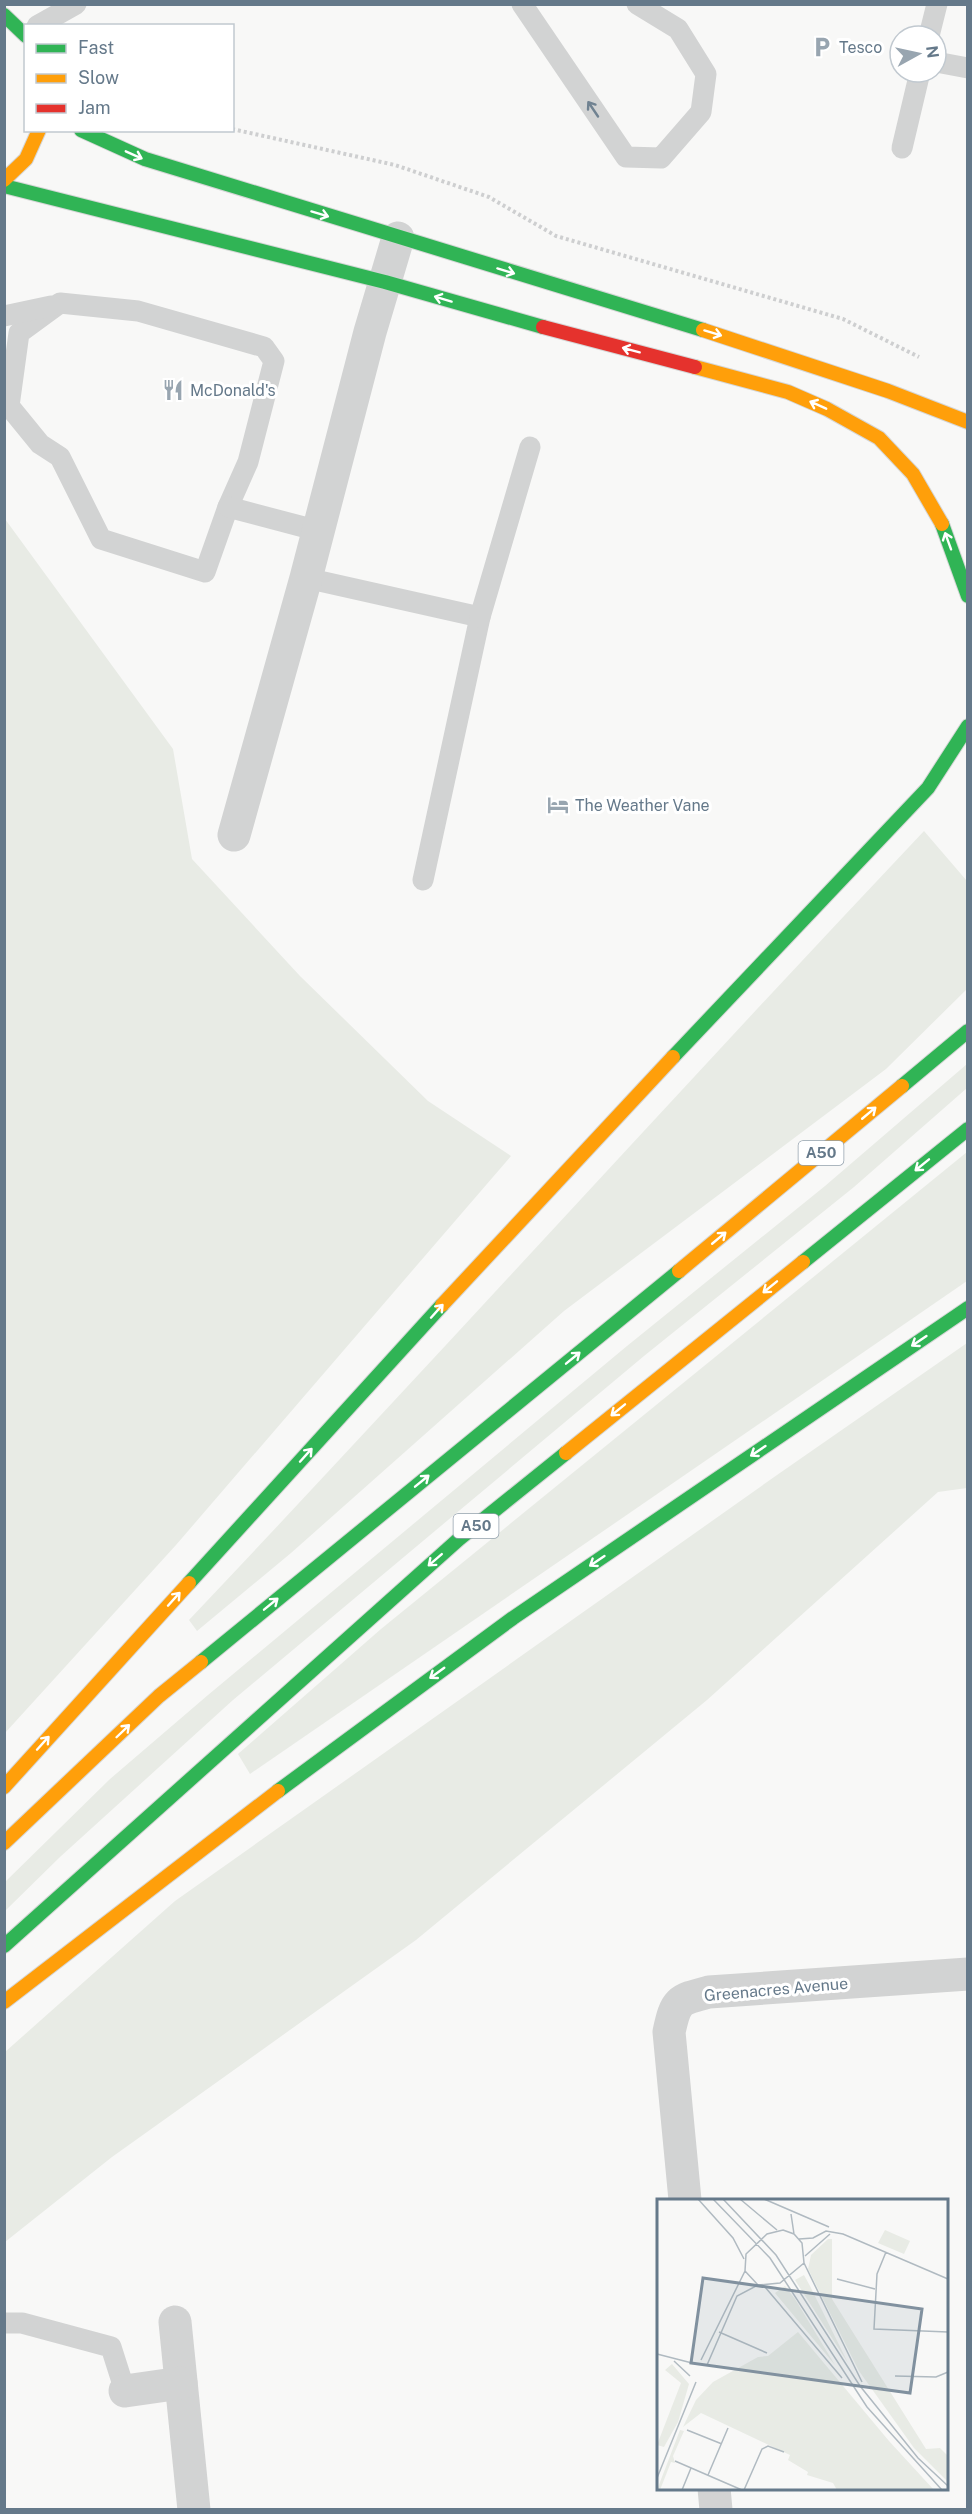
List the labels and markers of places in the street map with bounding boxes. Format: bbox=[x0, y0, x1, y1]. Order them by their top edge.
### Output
parking icon: Tesco bbox=[810, 35, 834, 59]
place label: Tesco bbox=[839, 38, 882, 57]
restaurant icon: McDonald's bbox=[161, 378, 185, 402]
place label: McDonald's bbox=[190, 381, 276, 400]
hotel icon: The Weather Vane bbox=[546, 793, 570, 817]
place label: The Weather Vane bbox=[575, 796, 710, 815]

